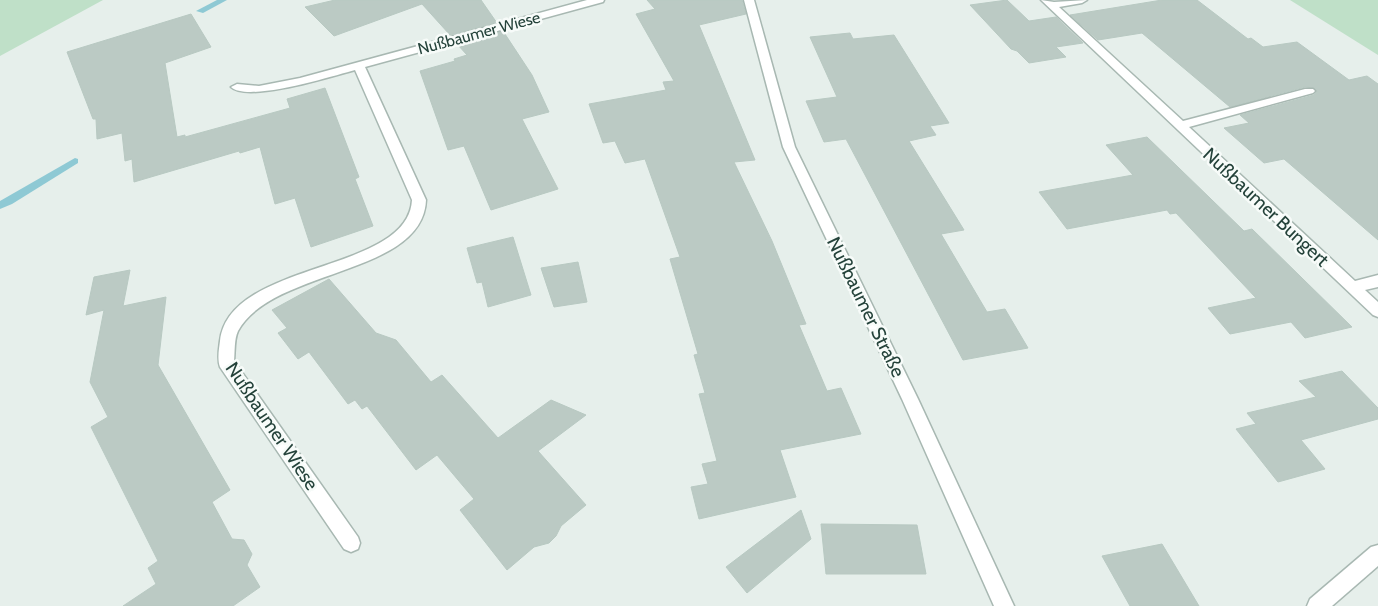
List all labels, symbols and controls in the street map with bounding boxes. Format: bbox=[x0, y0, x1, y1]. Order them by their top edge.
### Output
street label: Nußbaumer Wiese bbox=[416, 8, 542, 58]
street label: Nußbaumer Bungert bbox=[1198, 143, 1334, 272]
street label: Nußbaumer Straße bbox=[822, 233, 910, 381]
street label: Nußbaumer Wiese bbox=[221, 358, 324, 495]

